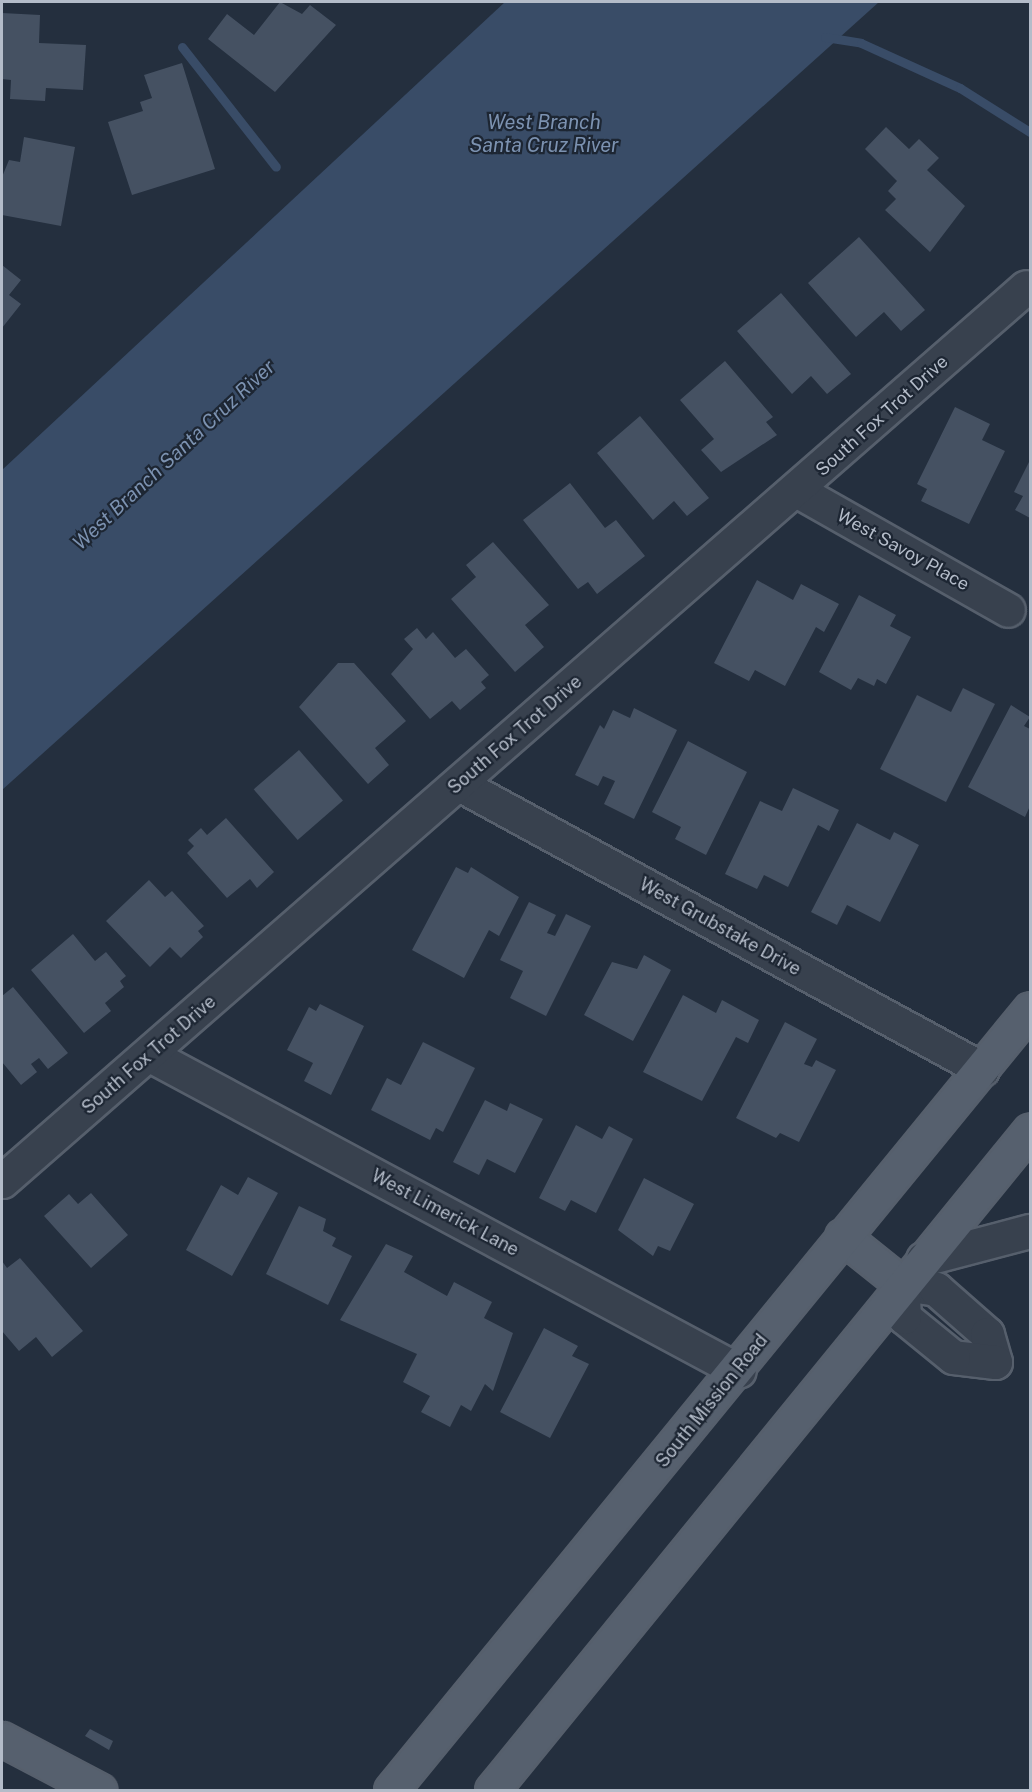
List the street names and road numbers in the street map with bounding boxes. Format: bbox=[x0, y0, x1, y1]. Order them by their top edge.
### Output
street label: South Fox Trot Drive bbox=[812, 351, 952, 481]
street label: West Savoy Place bbox=[833, 505, 973, 595]
street label: South Fox Trot Drive bbox=[444, 671, 586, 799]
street label: West Grubstake Drive bbox=[635, 874, 805, 980]
street label: South Fox Trot Drive bbox=[78, 991, 220, 1119]
street label: West Limerick Lane bbox=[368, 1165, 522, 1261]
street label: South Mission Road bbox=[652, 1330, 772, 1472]

